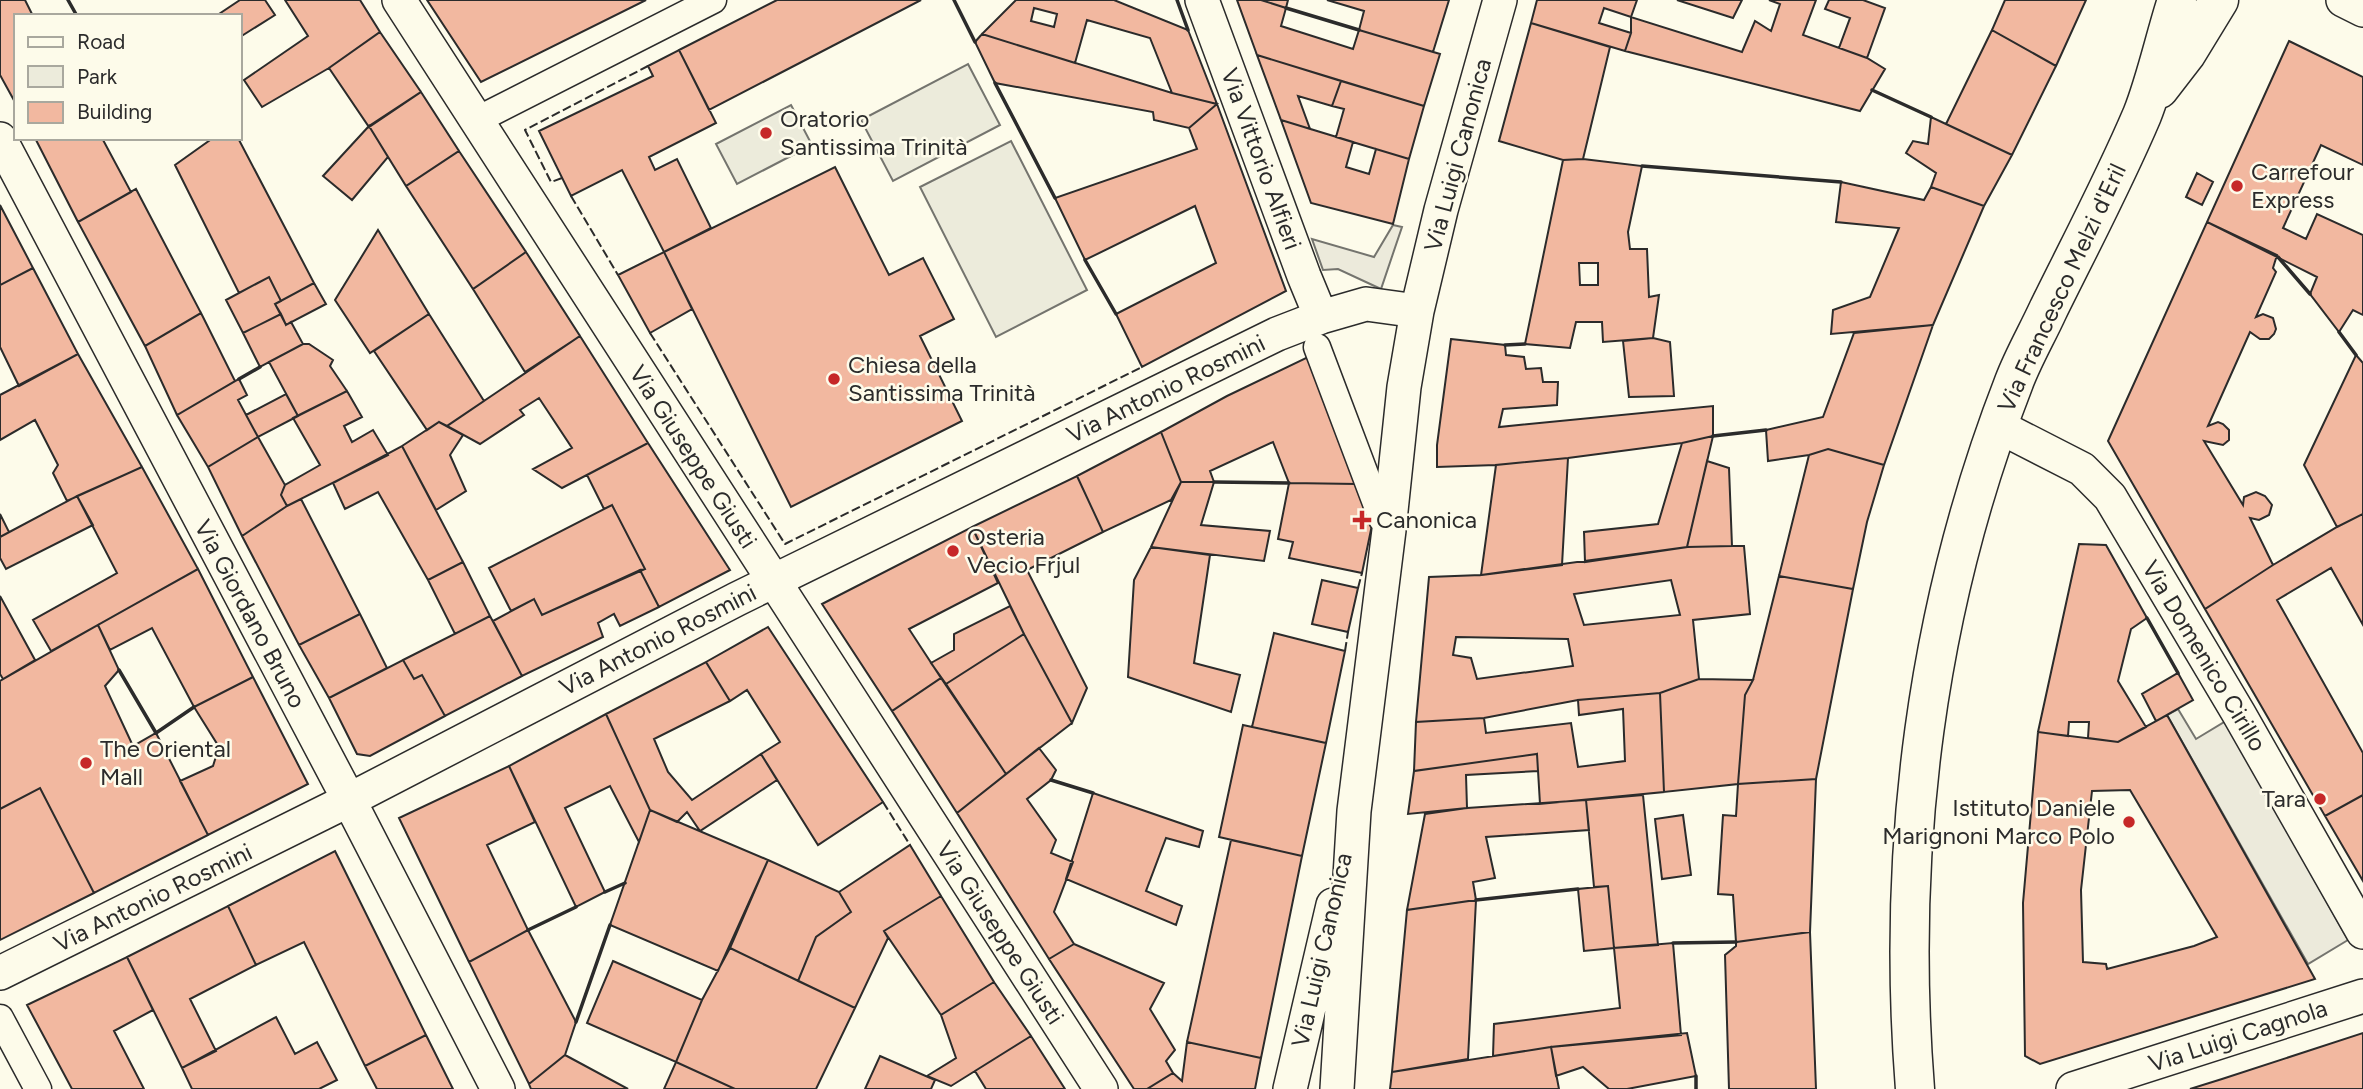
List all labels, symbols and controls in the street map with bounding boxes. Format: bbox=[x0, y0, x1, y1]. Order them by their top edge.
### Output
legend bbox=[14, 14, 242, 140]
text: Road bbox=[77, 29, 125, 54]
street label: Via Luigi Canonica bbox=[1418, 55, 1497, 254]
text: Park bbox=[77, 64, 118, 89]
street label: Via Vittorio Alfieri bbox=[1215, 64, 1308, 253]
text: Building bbox=[77, 99, 152, 124]
place label: Oratorio Santissima Trinità bbox=[780, 104, 968, 161]
marker: Oratorio Santissima Trinità bbox=[758, 125, 774, 141]
place label: Carrefour Express bbox=[2251, 157, 2354, 214]
street label: Via Francesco Melzi d'Eril bbox=[1991, 159, 2132, 417]
marker: Carrefour Express bbox=[2229, 178, 2245, 194]
street label: Via Antonio Rosmini bbox=[1062, 328, 1270, 449]
place label: Chiesa della Santissima Trinità bbox=[848, 350, 1036, 407]
street label: Via Giuseppe Giusti bbox=[623, 360, 763, 554]
marker: Chiesa della Santissima Trinità bbox=[826, 371, 842, 387]
place label: Canonica bbox=[1376, 505, 1477, 534]
marker: Canonica bbox=[1354, 512, 1370, 528]
street label: Via Giordano Bruno bbox=[189, 515, 312, 713]
place label: Osteria Vecio Frjul bbox=[967, 522, 1080, 579]
marker: Osteria Vecio Frjul bbox=[945, 543, 961, 559]
street label: Via Domenico Cirillo bbox=[2136, 555, 2273, 756]
street label: Via Antonio Rosmini bbox=[555, 577, 761, 702]
place label: The Oriental Mall bbox=[100, 734, 231, 791]
marker: The Oriental Mall bbox=[78, 755, 94, 771]
place label: Tara bbox=[2262, 784, 2306, 813]
marker: Tara bbox=[2312, 791, 2328, 807]
place label: Istituto Daniele Marignoni Marco Polo bbox=[1882, 793, 2115, 850]
marker: Istituto Daniele Marignoni Marco Polo bbox=[2121, 814, 2137, 830]
street label: Via Giuseppe Giusti bbox=[930, 836, 1070, 1030]
street label: Via Antonio Rosmini bbox=[49, 837, 257, 958]
street label: Via Luigi Canonica bbox=[1285, 850, 1358, 1050]
street label: Via Luigi Cagnola bbox=[2145, 993, 2331, 1078]

